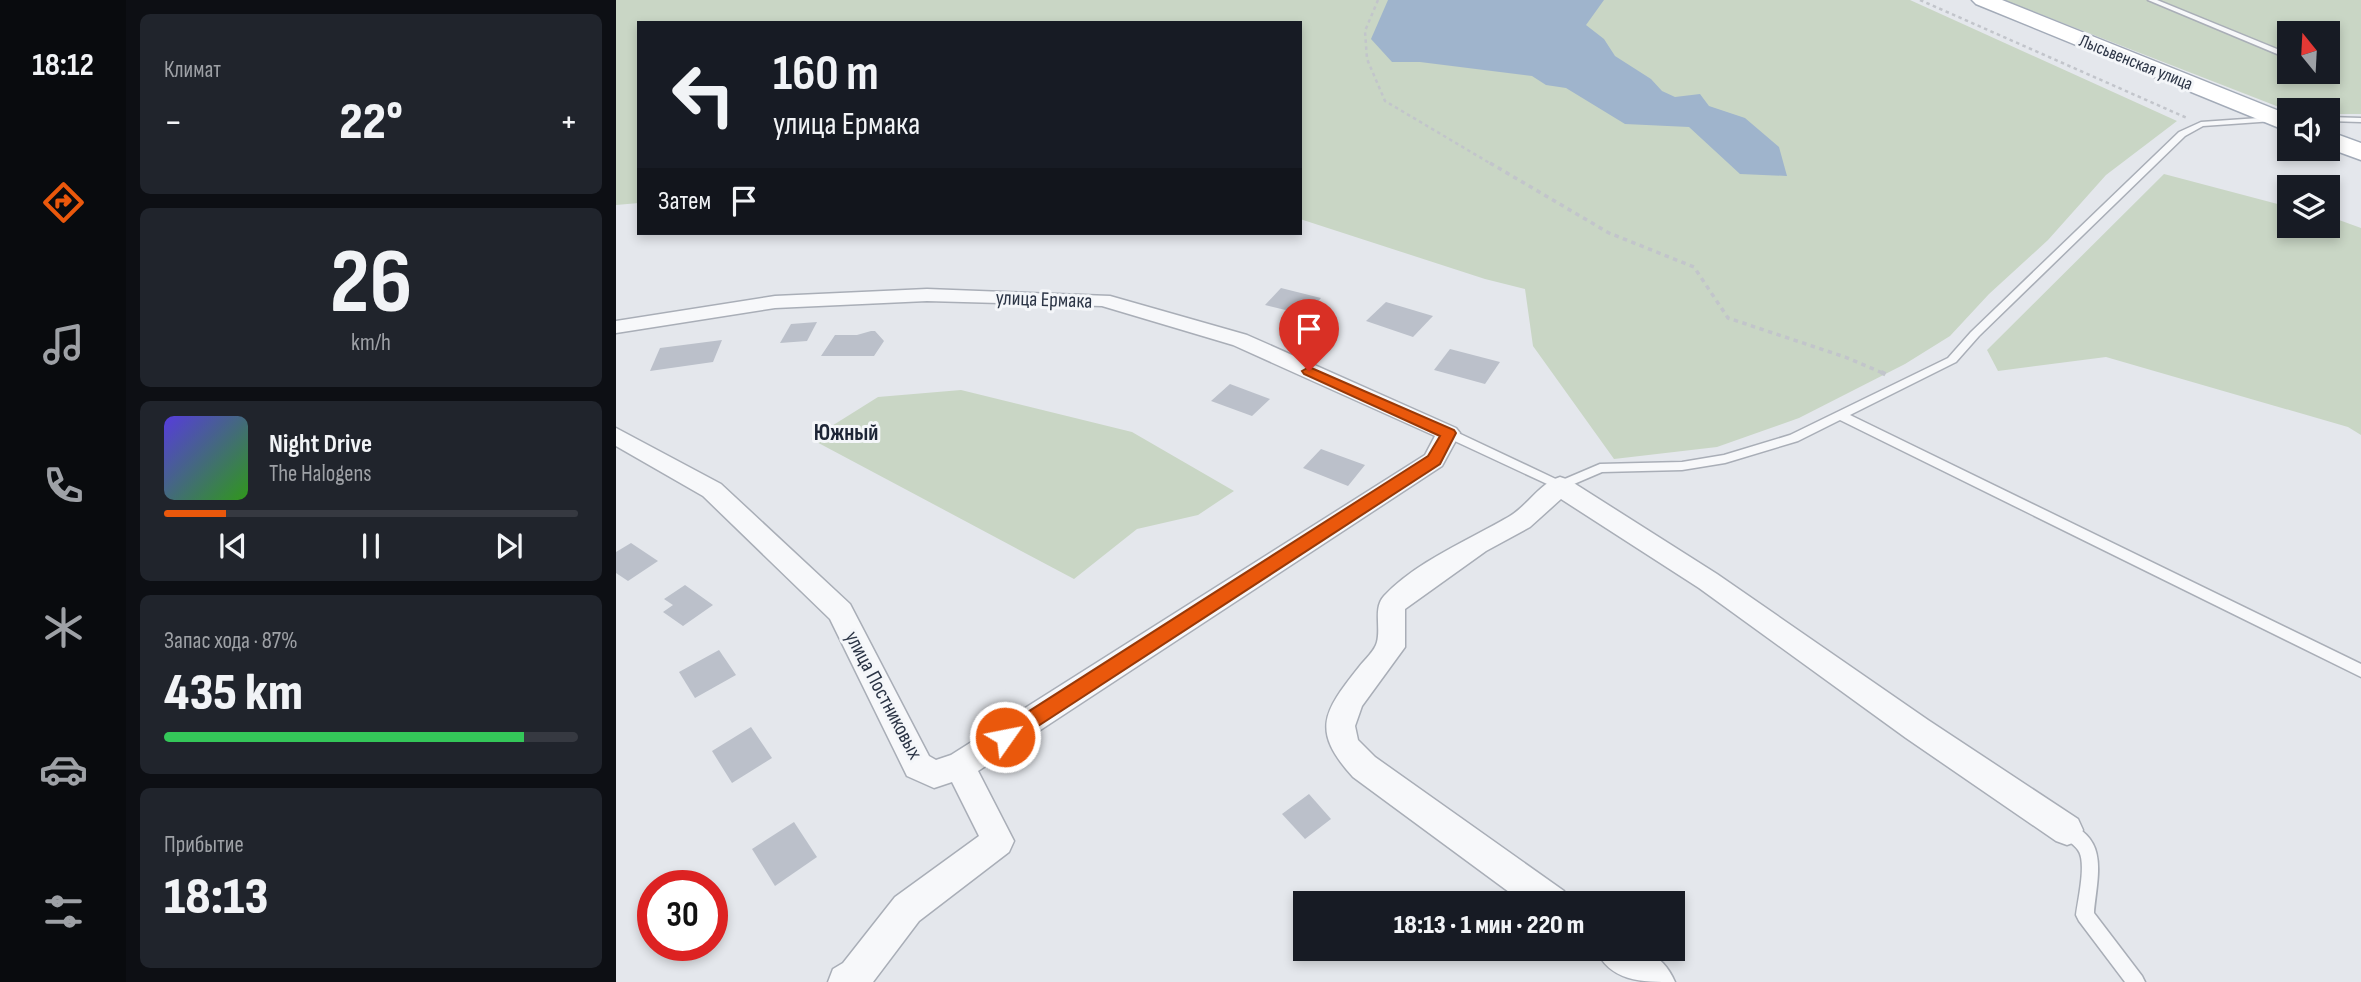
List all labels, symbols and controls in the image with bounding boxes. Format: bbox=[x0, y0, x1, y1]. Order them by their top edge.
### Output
north arrow bbox=[2277, 21, 2340, 84]
map controls bbox=[2277, 21, 2340, 238]
street label: Лысьвенская улица bbox=[2076, 30, 2196, 95]
text: 160 m bbox=[773, 45, 879, 104]
text: 18:12 bbox=[32, 46, 94, 85]
icon: left bbox=[658, 49, 749, 140]
text: Климат bbox=[164, 56, 221, 84]
text: 22° bbox=[339, 91, 403, 154]
button: sound bbox=[2277, 98, 2340, 161]
text: − bbox=[164, 100, 183, 145]
text: + bbox=[559, 100, 578, 145]
text: улица Ермака bbox=[773, 105, 920, 144]
button: layers bbox=[2277, 175, 2340, 238]
icon: directions bbox=[39, 178, 88, 227]
icon: arrive bbox=[725, 182, 763, 220]
text: Затем bbox=[658, 186, 711, 217]
text: 26 bbox=[330, 229, 412, 338]
street label: улица Ермака bbox=[995, 285, 1093, 314]
pin bbox=[1279, 299, 1339, 371]
icon: arrive bbox=[1290, 310, 1328, 348]
icon: music bbox=[39, 320, 88, 369]
text: km/h bbox=[351, 329, 391, 357]
district label: Южный bbox=[814, 419, 878, 447]
text: Night Drive bbox=[269, 429, 372, 460]
text: The Halogens bbox=[269, 460, 372, 488]
icon: phone bbox=[39, 461, 88, 510]
icon: previous bbox=[214, 527, 252, 565]
icon: pause bbox=[352, 527, 390, 565]
icon: next bbox=[490, 527, 528, 565]
icon: climate bbox=[39, 603, 88, 652]
text: Запас хода · 87% bbox=[164, 627, 298, 655]
street label: улица Постниковых bbox=[839, 627, 928, 764]
text: 435 km bbox=[164, 662, 303, 725]
position arrow bbox=[968, 700, 1042, 774]
icon: car bbox=[39, 745, 88, 794]
text: Прибытие bbox=[164, 831, 244, 859]
text: 18:13 bbox=[164, 866, 268, 929]
speed limit sign: 30 bbox=[637, 870, 728, 961]
icon: filters bbox=[39, 887, 88, 936]
text: 18:13 · 1 мин · 220 m bbox=[1394, 910, 1584, 941]

